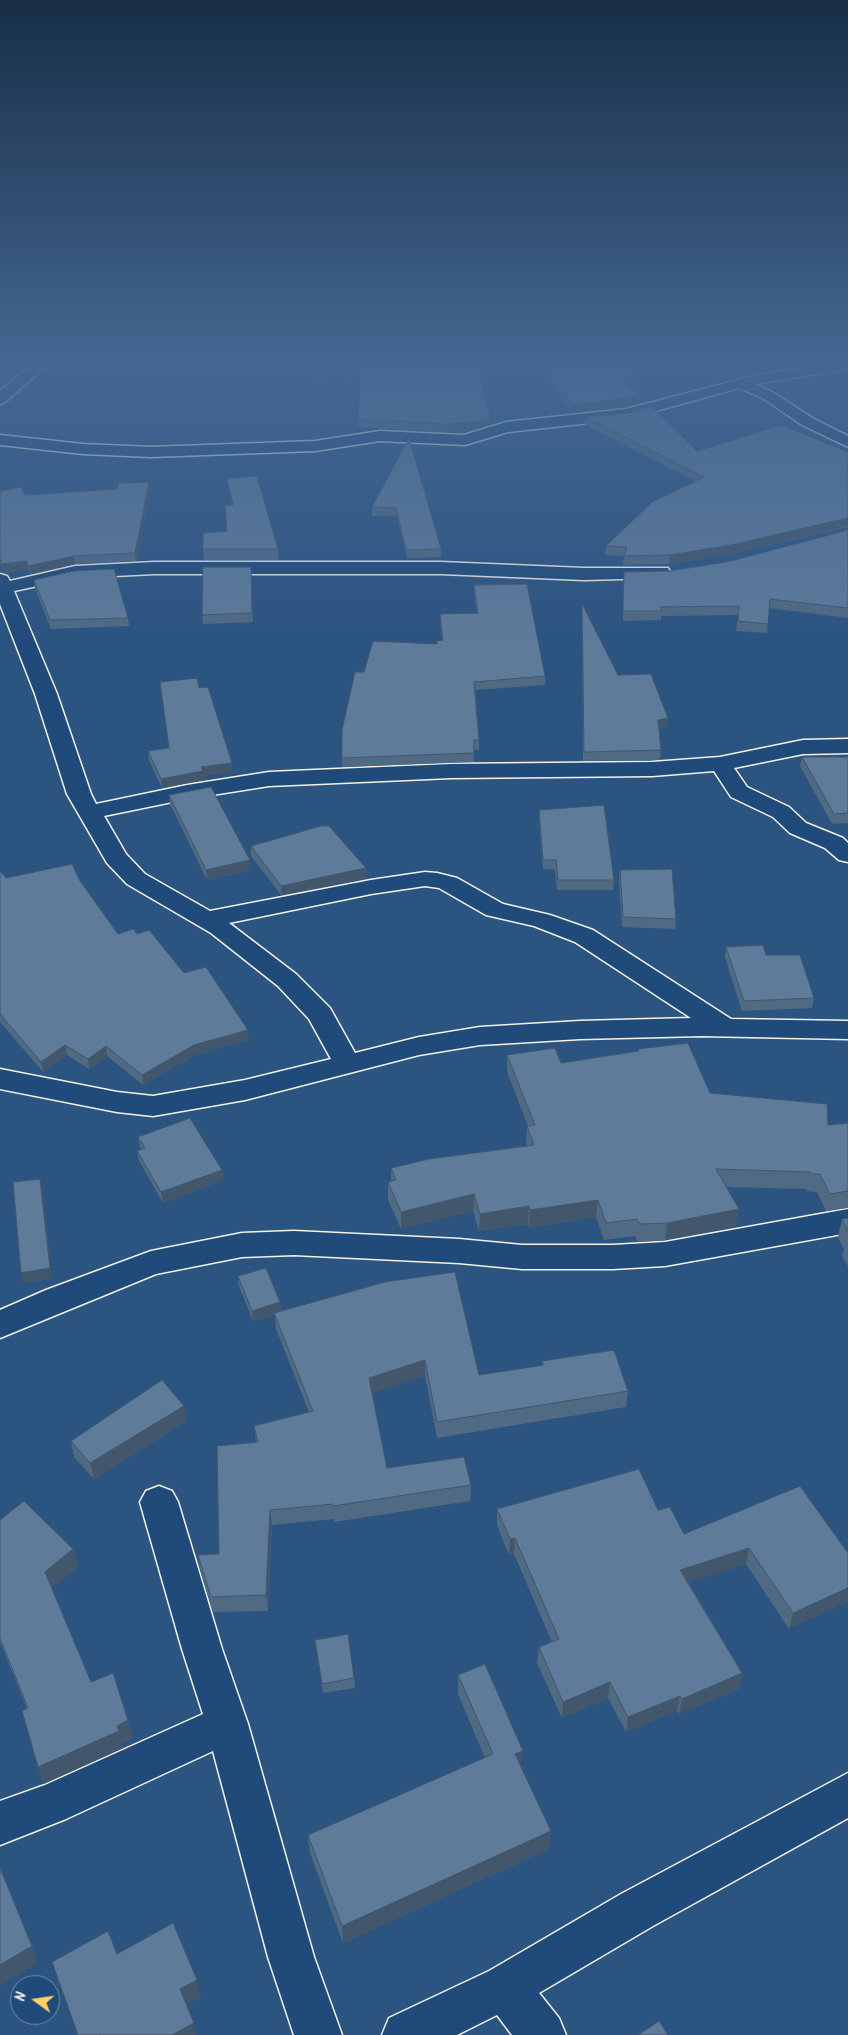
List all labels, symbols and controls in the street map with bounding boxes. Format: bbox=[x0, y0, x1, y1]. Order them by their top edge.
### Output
north arrow bbox=[10, 1975, 60, 2025]
text: N bbox=[10, 1990, 33, 2004]

